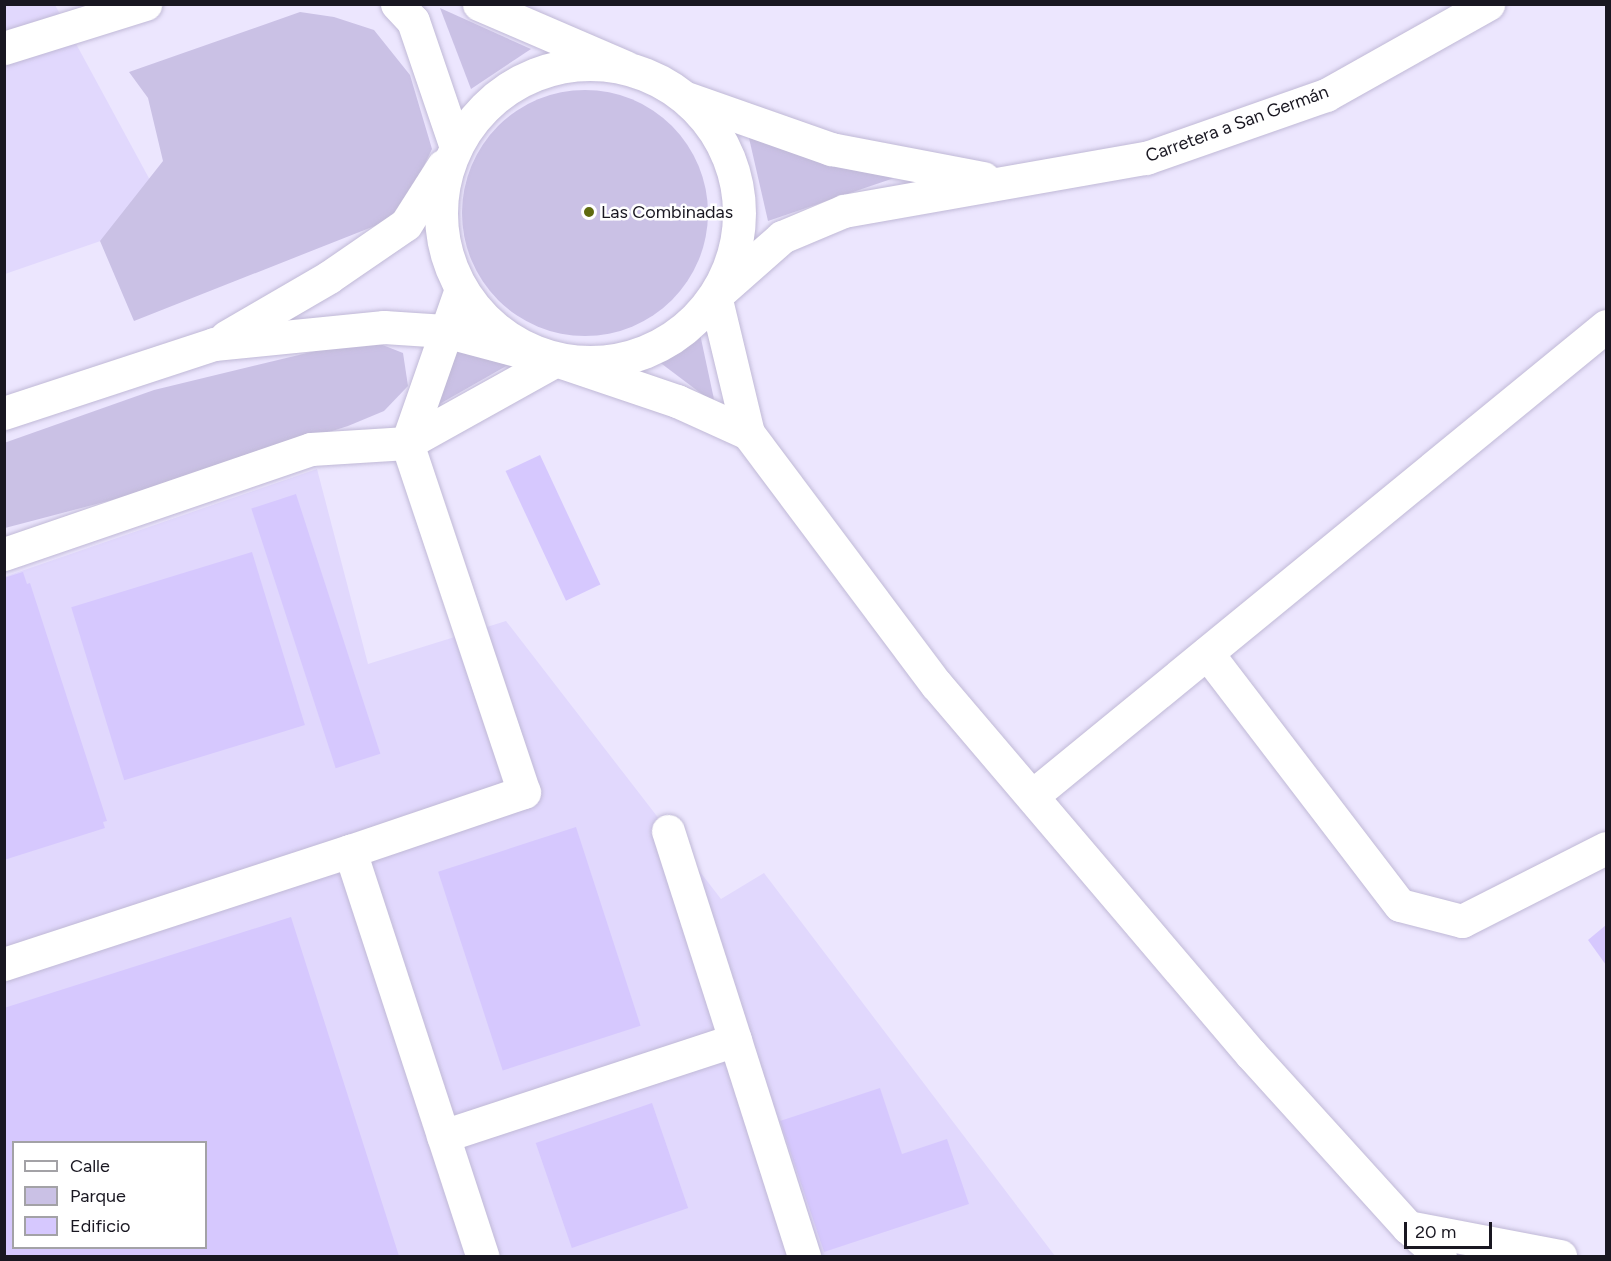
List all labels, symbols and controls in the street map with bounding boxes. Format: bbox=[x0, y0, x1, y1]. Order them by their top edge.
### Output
street label: Carretera a San Germán bbox=[1143, 81, 1331, 167]
place label: Las Combinadas bbox=[601, 201, 733, 223]
marker: Las Combinadas bbox=[582, 205, 596, 219]
legend bbox=[12, 1141, 207, 1249]
text: Calle bbox=[70, 1155, 110, 1177]
text: Parque bbox=[70, 1185, 126, 1207]
scale bar bbox=[1407, 1210, 1496, 1248]
text: Edificio bbox=[70, 1215, 131, 1237]
text: 20 m bbox=[1415, 1221, 1456, 1243]

